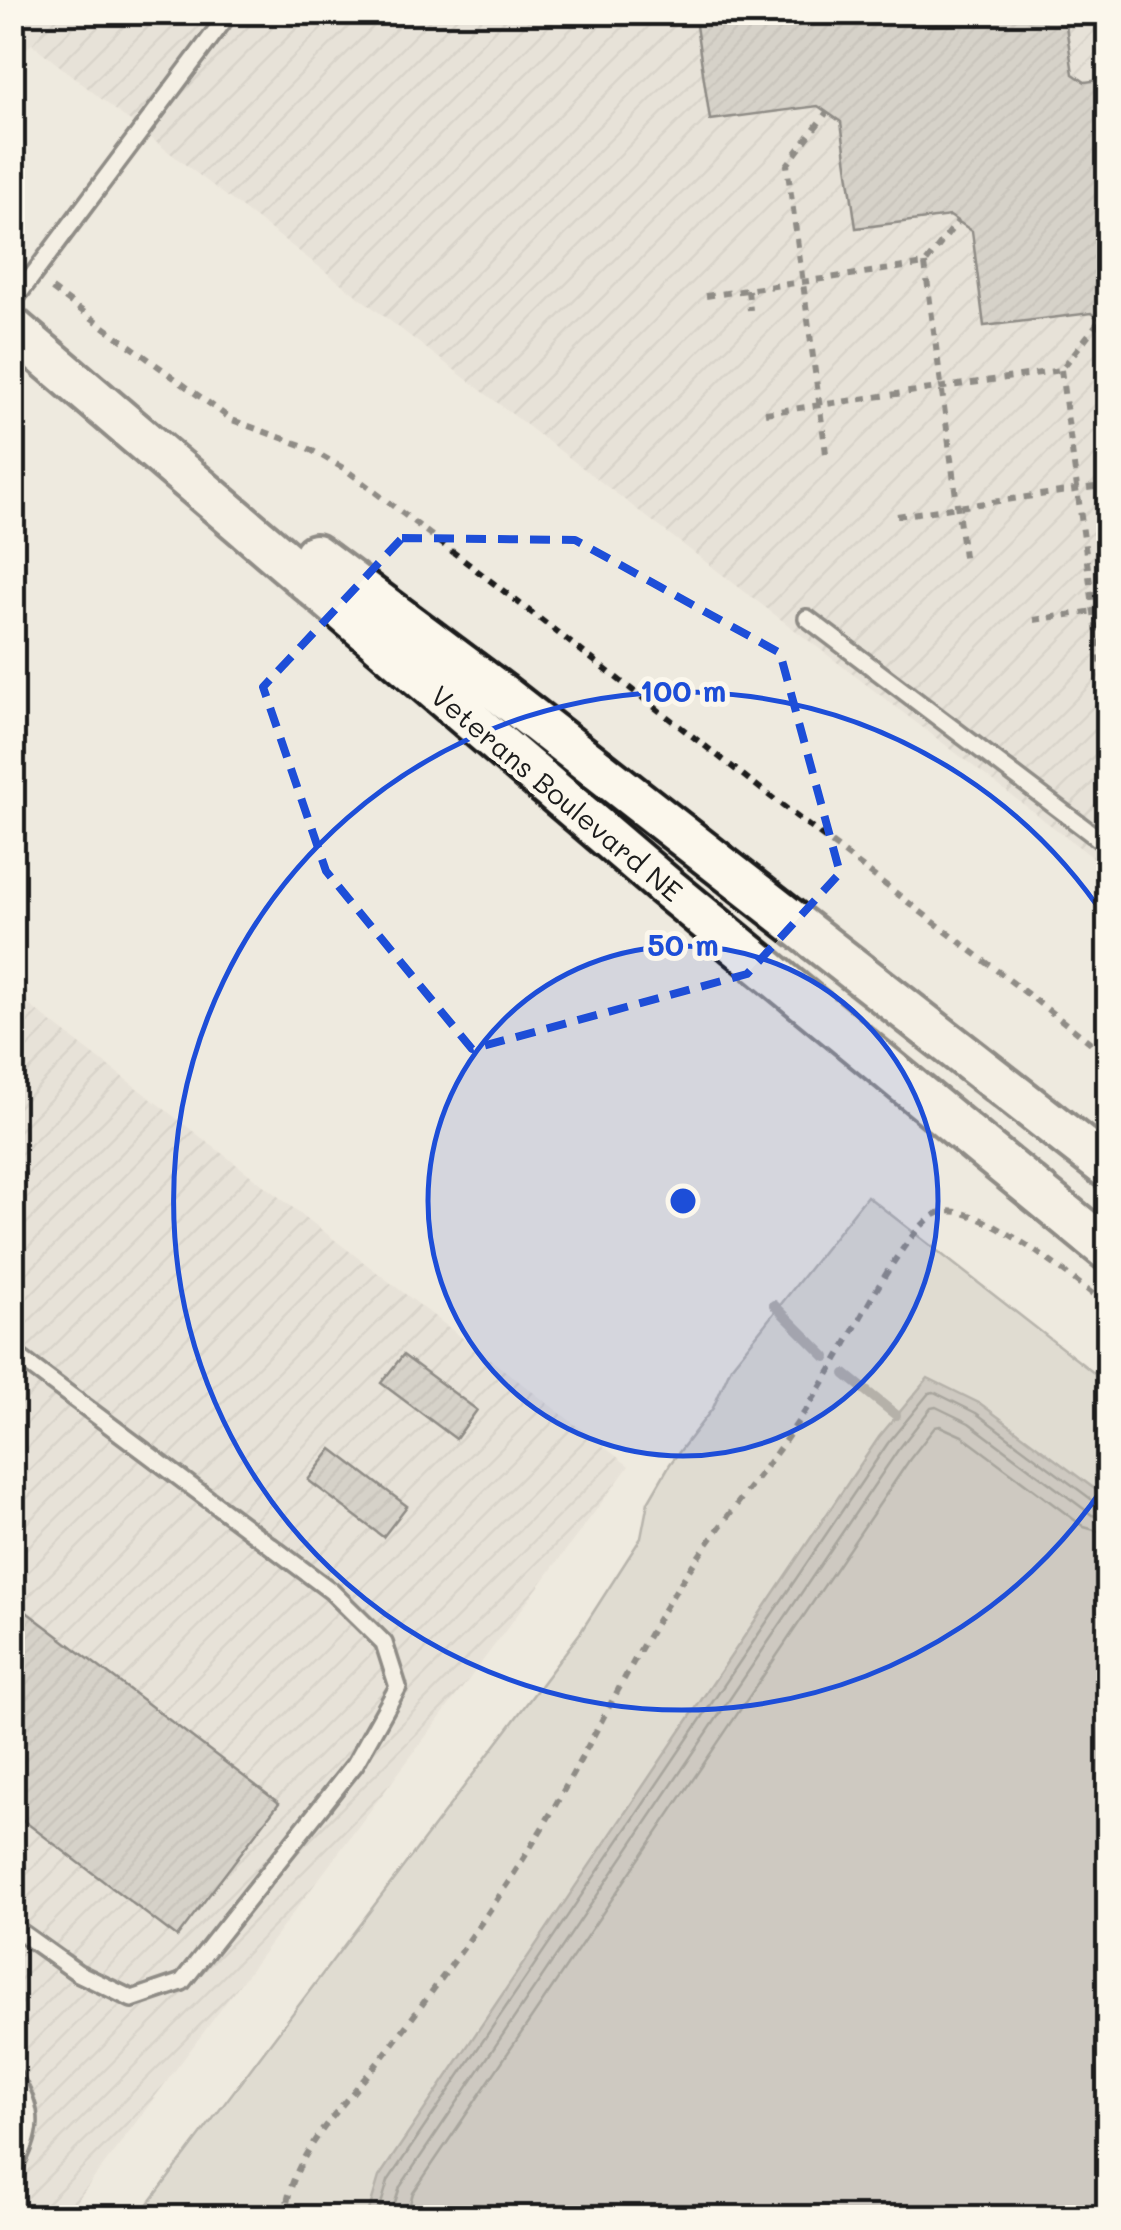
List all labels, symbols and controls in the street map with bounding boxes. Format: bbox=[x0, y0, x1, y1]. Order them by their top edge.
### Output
text: 100 m bbox=[640, 670, 726, 710]
street label: Veterans Boulevard NE bbox=[424, 677, 690, 909]
text: 50 m bbox=[647, 924, 719, 964]
centre of rings bbox=[665, 1183, 701, 1219]

